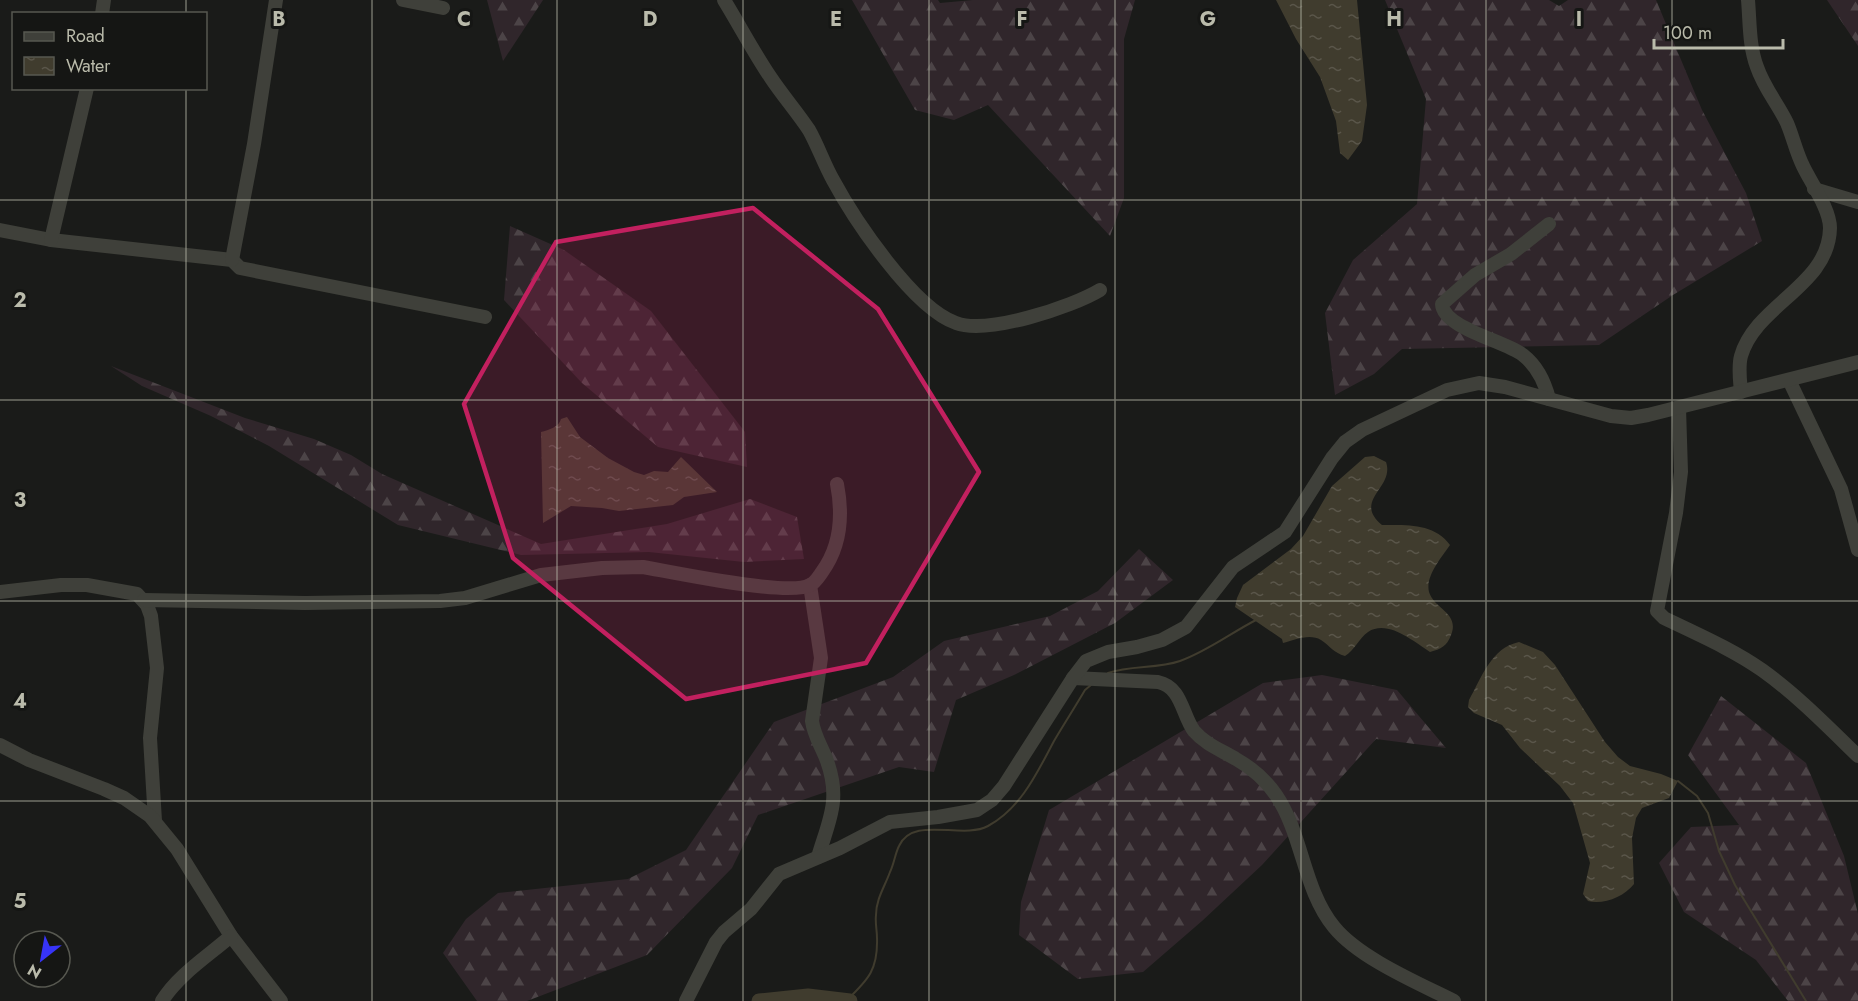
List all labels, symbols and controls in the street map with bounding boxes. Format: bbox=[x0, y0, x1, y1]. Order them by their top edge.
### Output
text: B bbox=[272, 5, 286, 34]
text: C bbox=[457, 5, 471, 34]
text: D bbox=[643, 5, 657, 34]
text: E bbox=[830, 5, 842, 34]
text: F bbox=[1016, 5, 1028, 34]
text: G bbox=[1200, 5, 1216, 34]
text: H bbox=[1386, 5, 1402, 34]
text: I bbox=[1576, 5, 1582, 34]
legend bbox=[12, 12, 207, 90]
scale bar bbox=[1654, 12, 1783, 50]
text: 100 m bbox=[1663, 20, 1712, 46]
text: Road bbox=[66, 23, 105, 49]
text: Water bbox=[66, 53, 111, 79]
text: 2 bbox=[13, 286, 27, 315]
text: 3 bbox=[14, 486, 26, 515]
text: 4 bbox=[13, 687, 27, 716]
text: 5 bbox=[14, 887, 27, 916]
north arrow bbox=[12, 929, 72, 989]
text: N bbox=[23, 958, 46, 985]

